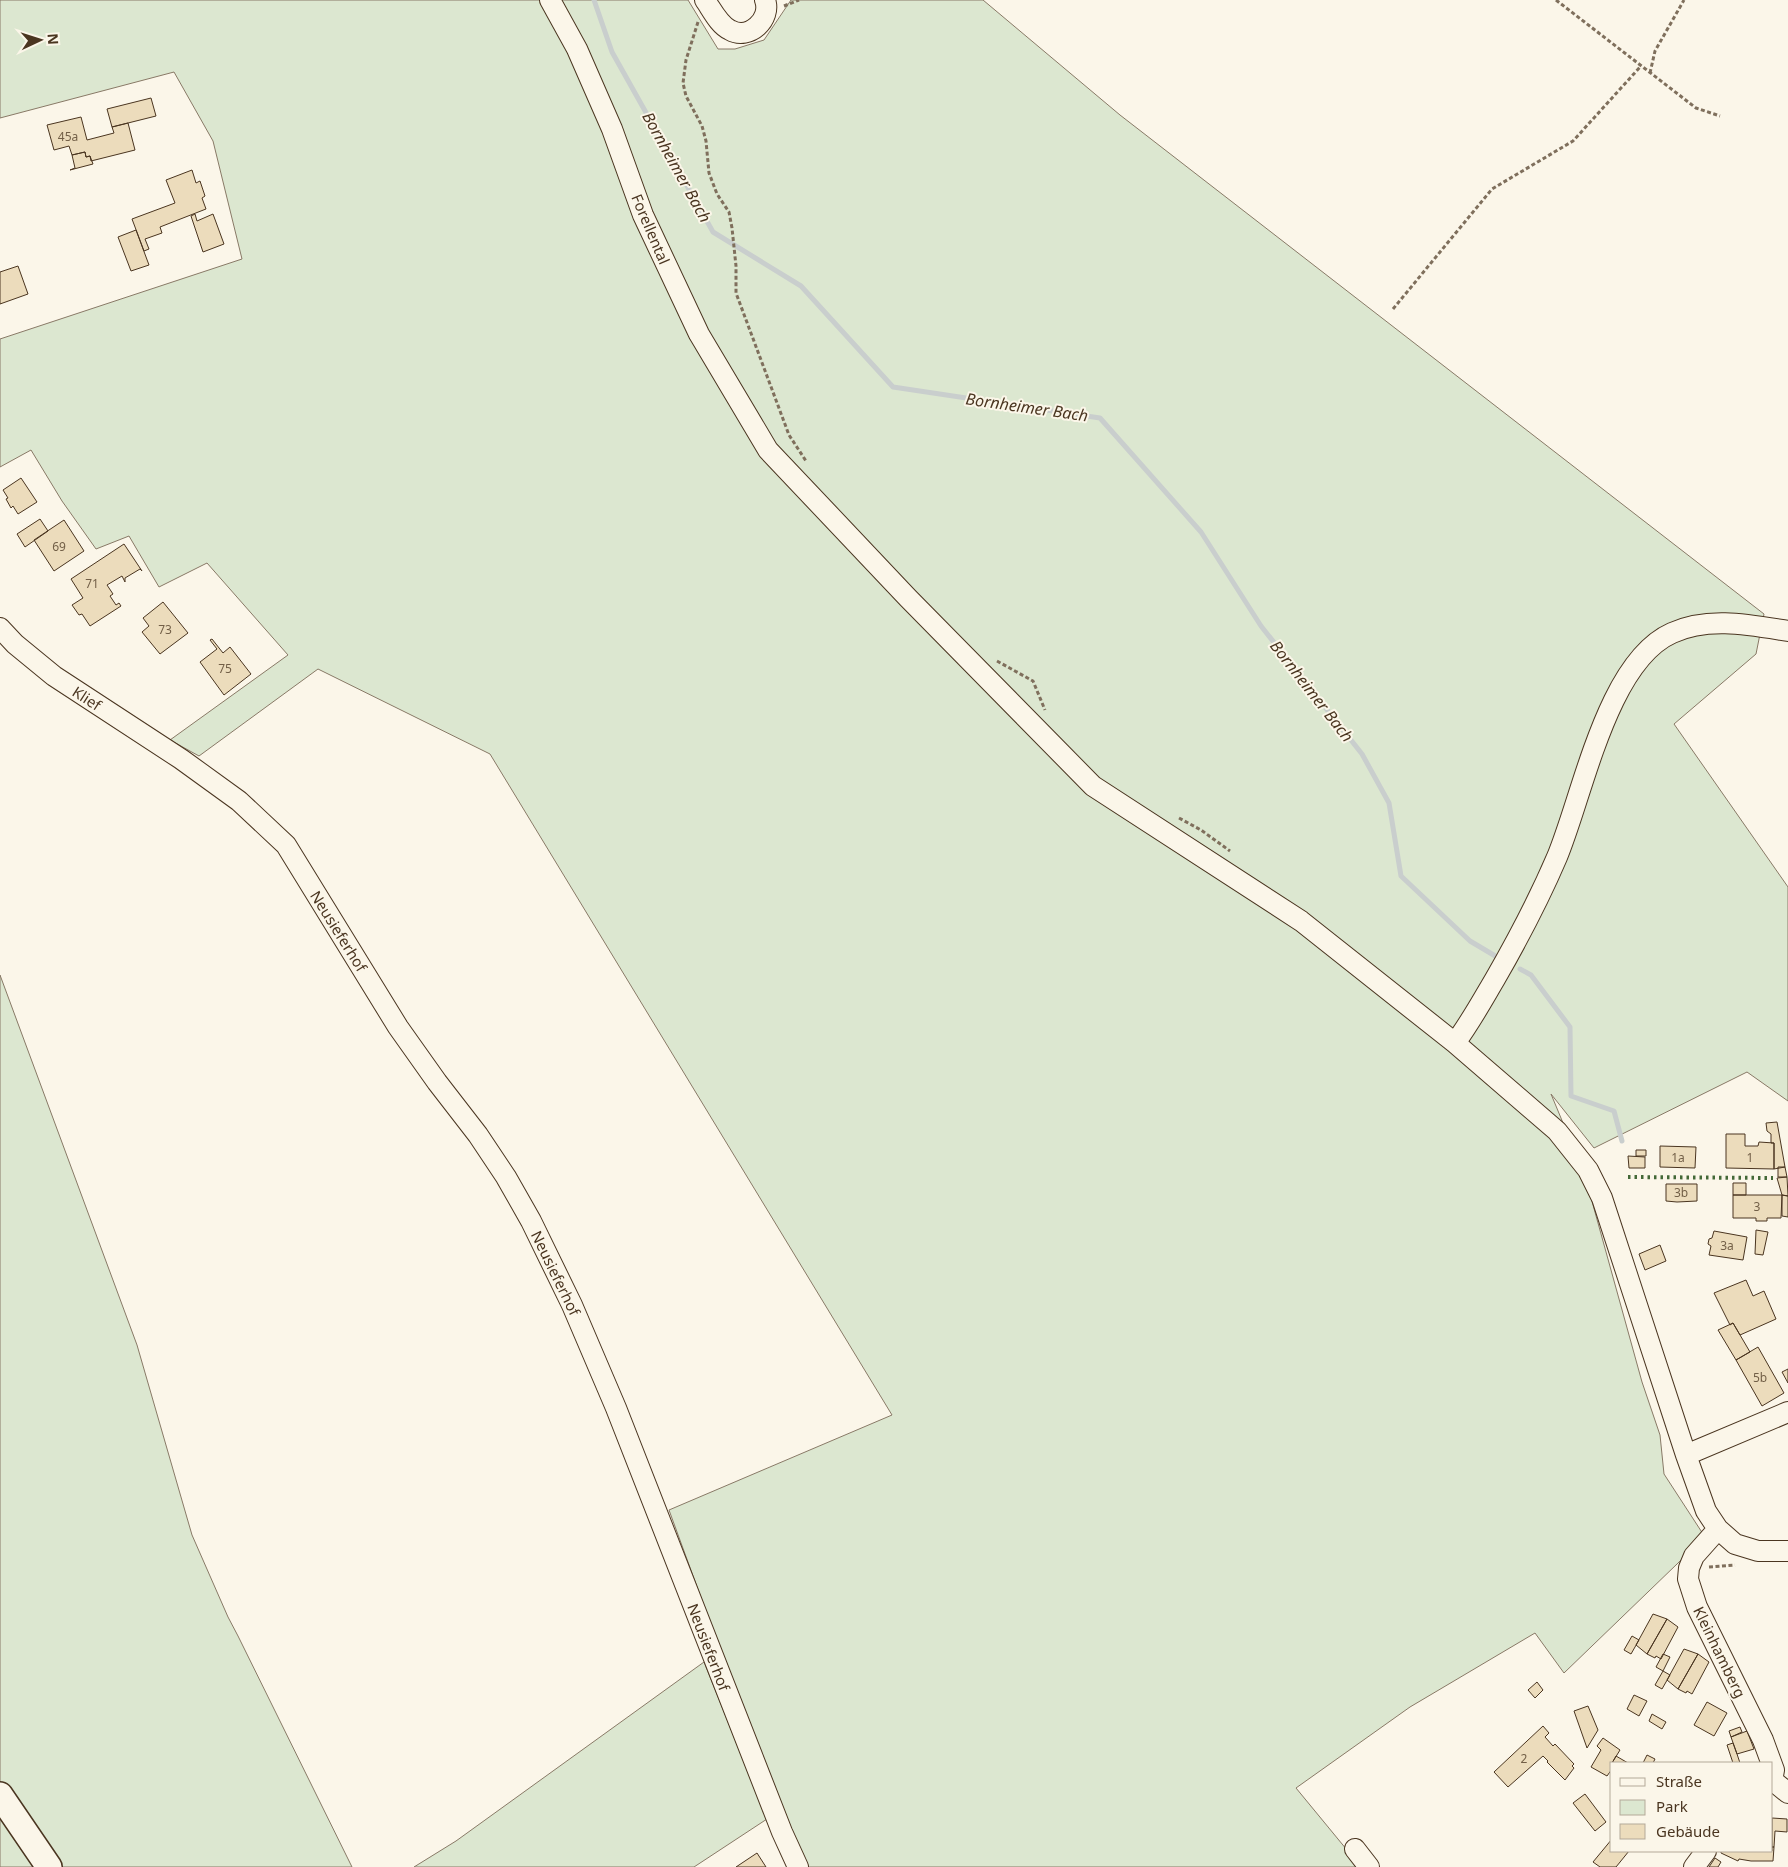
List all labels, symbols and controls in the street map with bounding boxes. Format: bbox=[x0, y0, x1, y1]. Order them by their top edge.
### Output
north arrow bbox=[15, 15, 65, 65]
text: N bbox=[44, 33, 63, 45]
water label: Bornheimer Bach bbox=[637, 108, 717, 226]
house number: 45a bbox=[58, 128, 78, 145]
street label: Forellental bbox=[627, 191, 675, 267]
water label: Bornheimer Bach bbox=[964, 388, 1090, 426]
house number: 69 bbox=[52, 538, 66, 555]
house number: 71 bbox=[85, 575, 99, 592]
house number: 73 bbox=[158, 621, 172, 638]
water label: Bornheimer Bach bbox=[1265, 636, 1359, 746]
house number: 75 bbox=[218, 660, 232, 677]
street label: Klief bbox=[69, 681, 106, 715]
street label: Neusieferhof bbox=[306, 887, 372, 976]
house number: 1a bbox=[1671, 1149, 1685, 1166]
house number: 1 bbox=[1747, 1149, 1753, 1166]
house number: 3b bbox=[1674, 1184, 1688, 1201]
house number: 3 bbox=[1754, 1198, 1761, 1215]
street label: Neusieferhof bbox=[527, 1227, 586, 1319]
house number: 3a bbox=[1720, 1237, 1734, 1254]
house number: 5b bbox=[1753, 1369, 1767, 1386]
street label: Neusieferhof bbox=[683, 1600, 735, 1694]
street label: Kleinhamberg bbox=[1689, 1603, 1751, 1701]
house number: 2 bbox=[1521, 1750, 1528, 1767]
legend bbox=[1610, 1762, 1773, 1852]
text: Straße bbox=[1656, 1771, 1702, 1791]
text: Park bbox=[1656, 1796, 1688, 1816]
text: Gebäude bbox=[1656, 1821, 1720, 1841]

